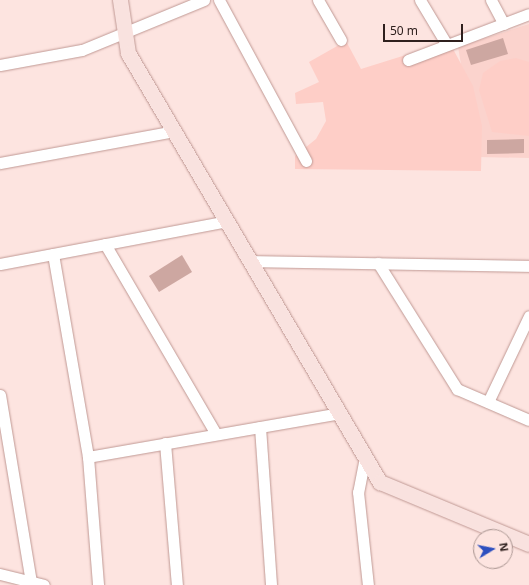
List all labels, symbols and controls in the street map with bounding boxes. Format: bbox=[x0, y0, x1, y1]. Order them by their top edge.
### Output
scale bar bbox=[385, 16, 465, 42]
text: 50 m bbox=[390, 22, 418, 39]
north arrow bbox=[473, 529, 513, 569]
text: N bbox=[496, 541, 512, 553]

